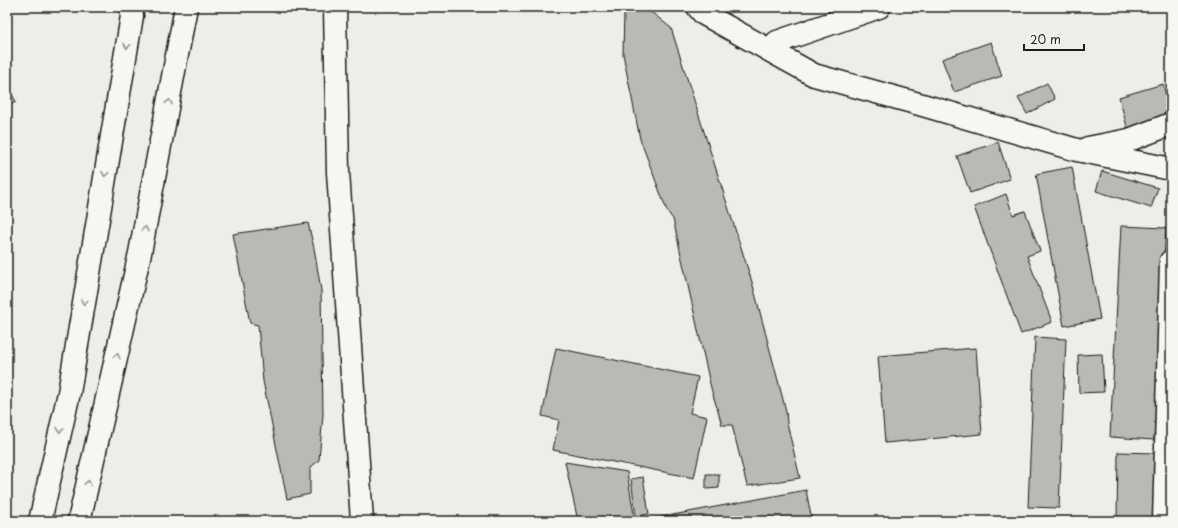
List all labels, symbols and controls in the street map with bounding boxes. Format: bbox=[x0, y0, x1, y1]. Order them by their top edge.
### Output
scale bar bbox=[1024, 26, 1084, 52]
text: 20 m bbox=[1030, 30, 1061, 48]
one-way arrow bbox=[123, 42, 132, 49]
one-way arrow bbox=[164, 98, 173, 105]
one-way arrow bbox=[102, 171, 110, 177]
one-way arrow bbox=[140, 226, 149, 232]
one-way arrow bbox=[80, 299, 89, 305]
one-way arrow bbox=[112, 353, 120, 359]
one-way arrow bbox=[57, 427, 65, 433]
one-way arrow bbox=[83, 480, 92, 487]

